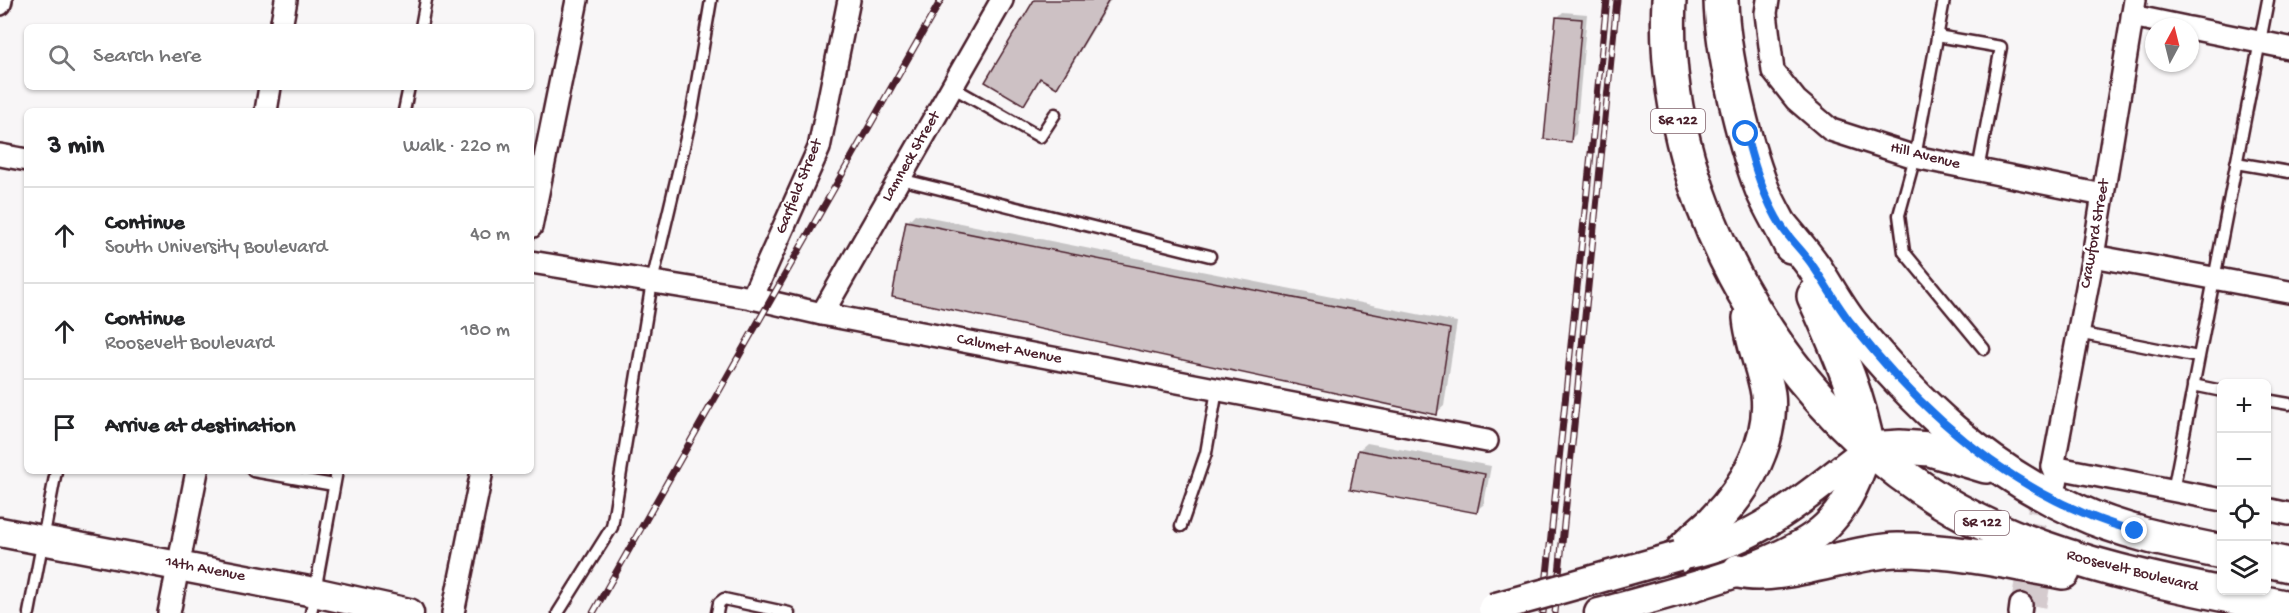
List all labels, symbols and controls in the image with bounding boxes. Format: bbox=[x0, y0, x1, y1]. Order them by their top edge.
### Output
north arrow bbox=[2145, 18, 2199, 72]
search box bbox=[24, 24, 534, 90]
icon: search bbox=[45, 41, 78, 74]
text: Search here bbox=[93, 44, 201, 70]
street label: Lamneck Street bbox=[879, 107, 946, 205]
road number: SR 122 bbox=[1651, 109, 1705, 133]
route start bbox=[1732, 120, 1758, 146]
text: 3 min bbox=[48, 132, 104, 163]
street label: Garfield Street bbox=[772, 135, 828, 237]
text: Walk · 220 m bbox=[403, 136, 510, 159]
street label: Hill Avenue bbox=[1888, 139, 1963, 175]
street label: Crawford Street bbox=[2077, 177, 2115, 290]
text: Continue bbox=[105, 211, 185, 237]
icon: ahead bbox=[48, 219, 81, 252]
text: 40 m bbox=[470, 224, 510, 247]
text: South University Boulevard bbox=[105, 237, 327, 260]
text: Continue bbox=[105, 307, 185, 333]
icon: ahead bbox=[48, 315, 81, 348]
text: 180 m bbox=[461, 320, 510, 343]
street label: Calumet Avenue bbox=[955, 331, 1064, 370]
text: Roosevelt Boulevard bbox=[105, 333, 274, 356]
map controls bbox=[2217, 379, 2271, 595]
button: + bbox=[2217, 379, 2271, 433]
icon: arrive bbox=[48, 411, 81, 444]
text: Arrive at destination bbox=[105, 414, 295, 440]
button: − bbox=[2217, 433, 2271, 487]
button: locate bbox=[2217, 487, 2271, 541]
road number: SR 122 bbox=[1955, 511, 2009, 535]
route end bbox=[2121, 517, 2147, 543]
button: layers bbox=[2217, 541, 2271, 595]
street label: Roosevelt Boulevard bbox=[2064, 546, 2201, 598]
street label: 14th Avenue bbox=[162, 553, 247, 587]

